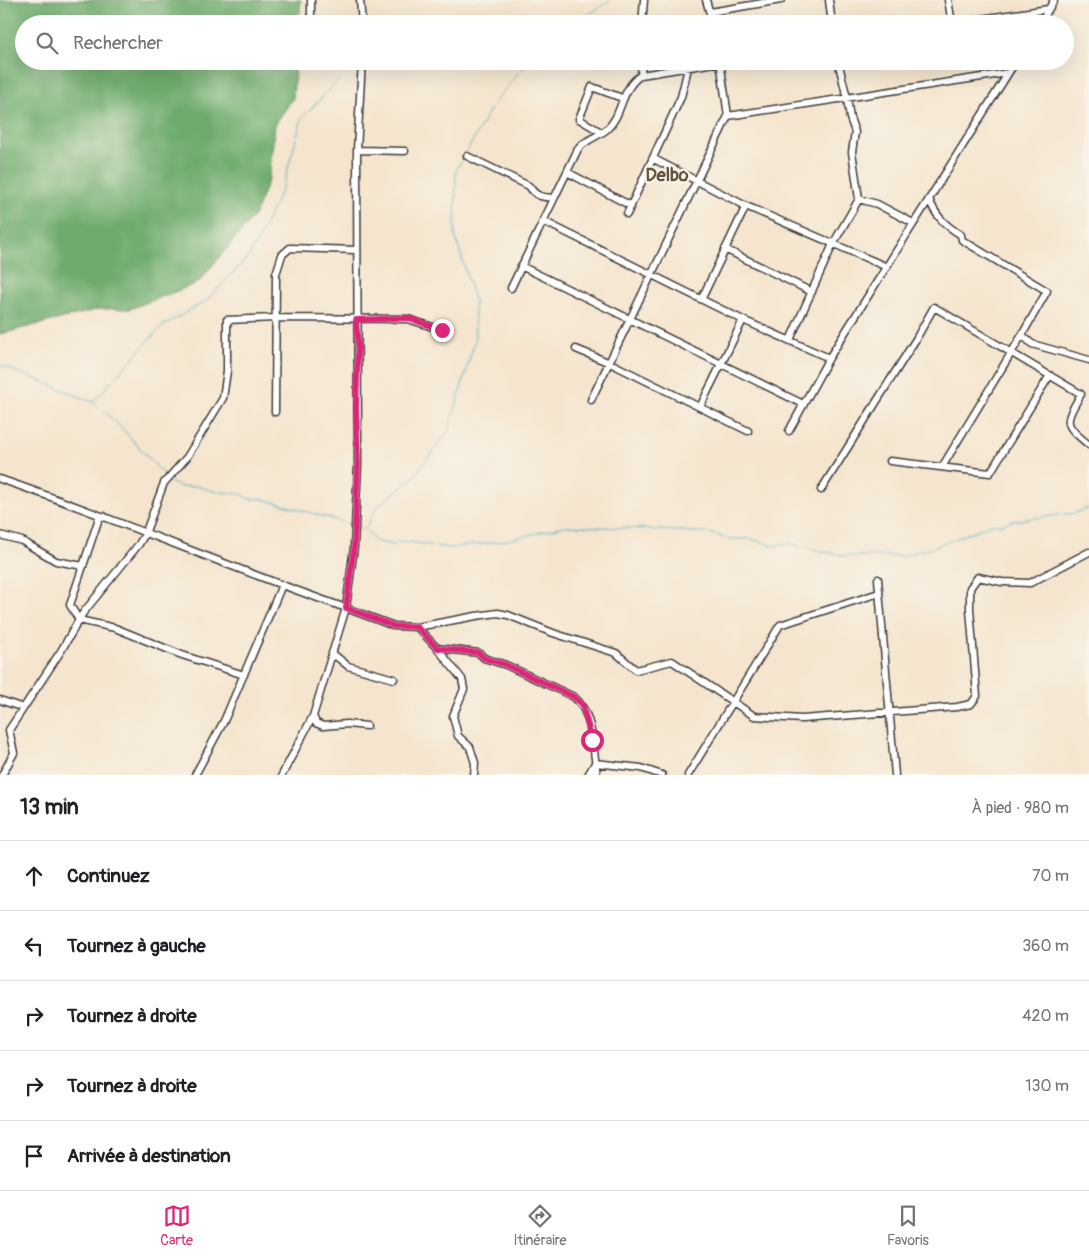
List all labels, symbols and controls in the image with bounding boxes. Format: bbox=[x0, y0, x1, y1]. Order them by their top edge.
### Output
search box bbox=[15, 15, 1074, 70]
icon: search bbox=[33, 29, 61, 57]
text: Rechercher bbox=[73, 31, 163, 55]
district label: Delbo bbox=[646, 164, 689, 187]
route end bbox=[431, 319, 454, 342]
route start bbox=[581, 729, 604, 752]
text: 13 min bbox=[20, 794, 79, 821]
text: À pied · 980 m bbox=[972, 798, 1069, 818]
icon: ahead bbox=[20, 862, 48, 890]
text: Continuez bbox=[67, 864, 150, 888]
text: 70 m bbox=[1032, 866, 1069, 886]
icon: left bbox=[20, 932, 48, 960]
text: Tournez à gauche bbox=[67, 934, 206, 958]
text: 360 m bbox=[1022, 936, 1069, 956]
icon: right bbox=[20, 1002, 48, 1030]
text: Tournez à droite bbox=[67, 1004, 197, 1028]
text: 420 m bbox=[1022, 1006, 1069, 1026]
icon: right bbox=[20, 1072, 48, 1100]
text: Tournez à droite bbox=[67, 1074, 197, 1098]
text: 130 m bbox=[1025, 1076, 1069, 1096]
icon: arrive bbox=[20, 1142, 48, 1170]
text: Arrivée à destination bbox=[67, 1144, 231, 1168]
tab: Carte bbox=[160, 1202, 193, 1249]
tab: Itinéraire bbox=[514, 1202, 566, 1249]
tab: Favoris bbox=[887, 1202, 929, 1249]

